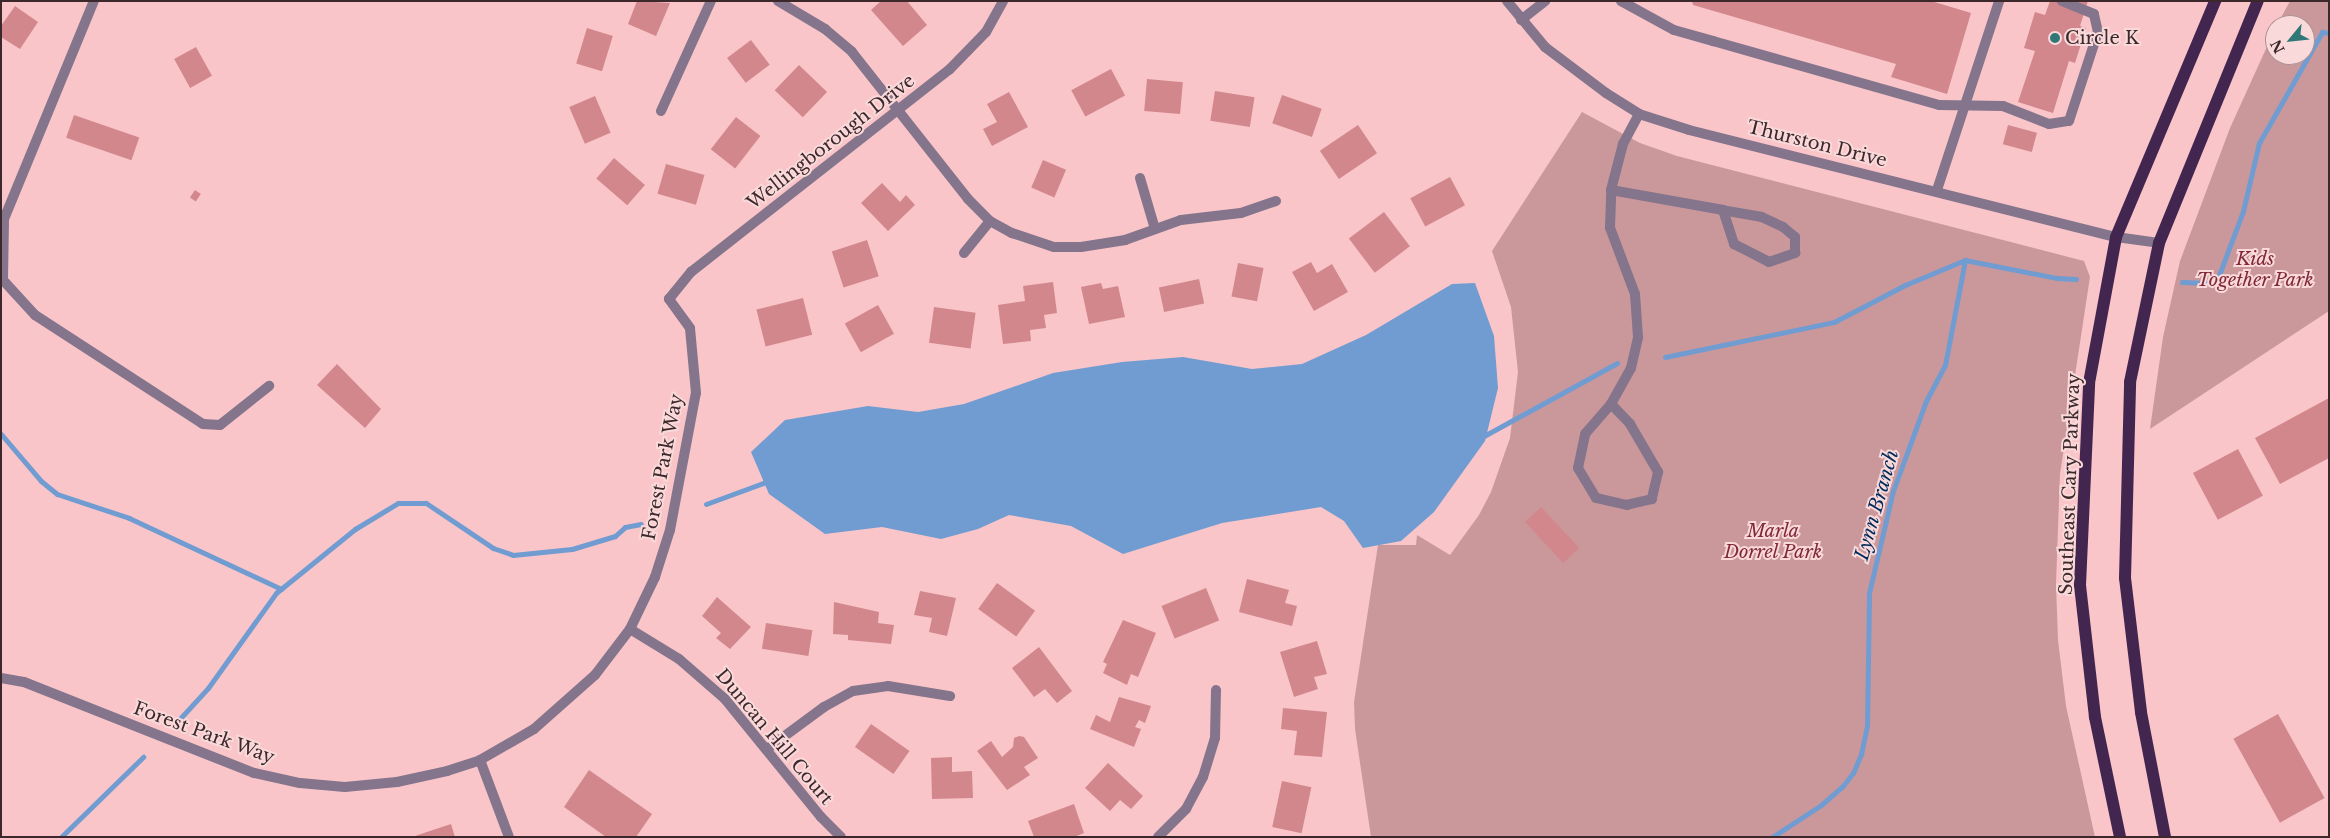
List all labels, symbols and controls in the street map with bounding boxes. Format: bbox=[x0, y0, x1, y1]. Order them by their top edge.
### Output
north arrow bbox=[2265, 15, 2315, 65]
place label: Circle K bbox=[2065, 27, 2139, 49]
marker: Circle K bbox=[2049, 32, 2061, 44]
text: N bbox=[2267, 37, 2289, 57]
street label: Wellingborough Drive bbox=[743, 70, 919, 214]
street label: Thurston Drive bbox=[1745, 116, 1889, 172]
park label: Kids Together Park bbox=[2196, 249, 2314, 292]
street label: Southeast Cary Parkway bbox=[2055, 372, 2085, 596]
street label: Forest Park Way bbox=[638, 392, 688, 542]
water label: Lynn Branch bbox=[1850, 447, 1904, 563]
park label: Marla Dorrel Park bbox=[1724, 521, 1822, 564]
street label: Duncan Hill Court bbox=[711, 665, 837, 809]
street label: Forest Park Way bbox=[130, 697, 278, 769]

